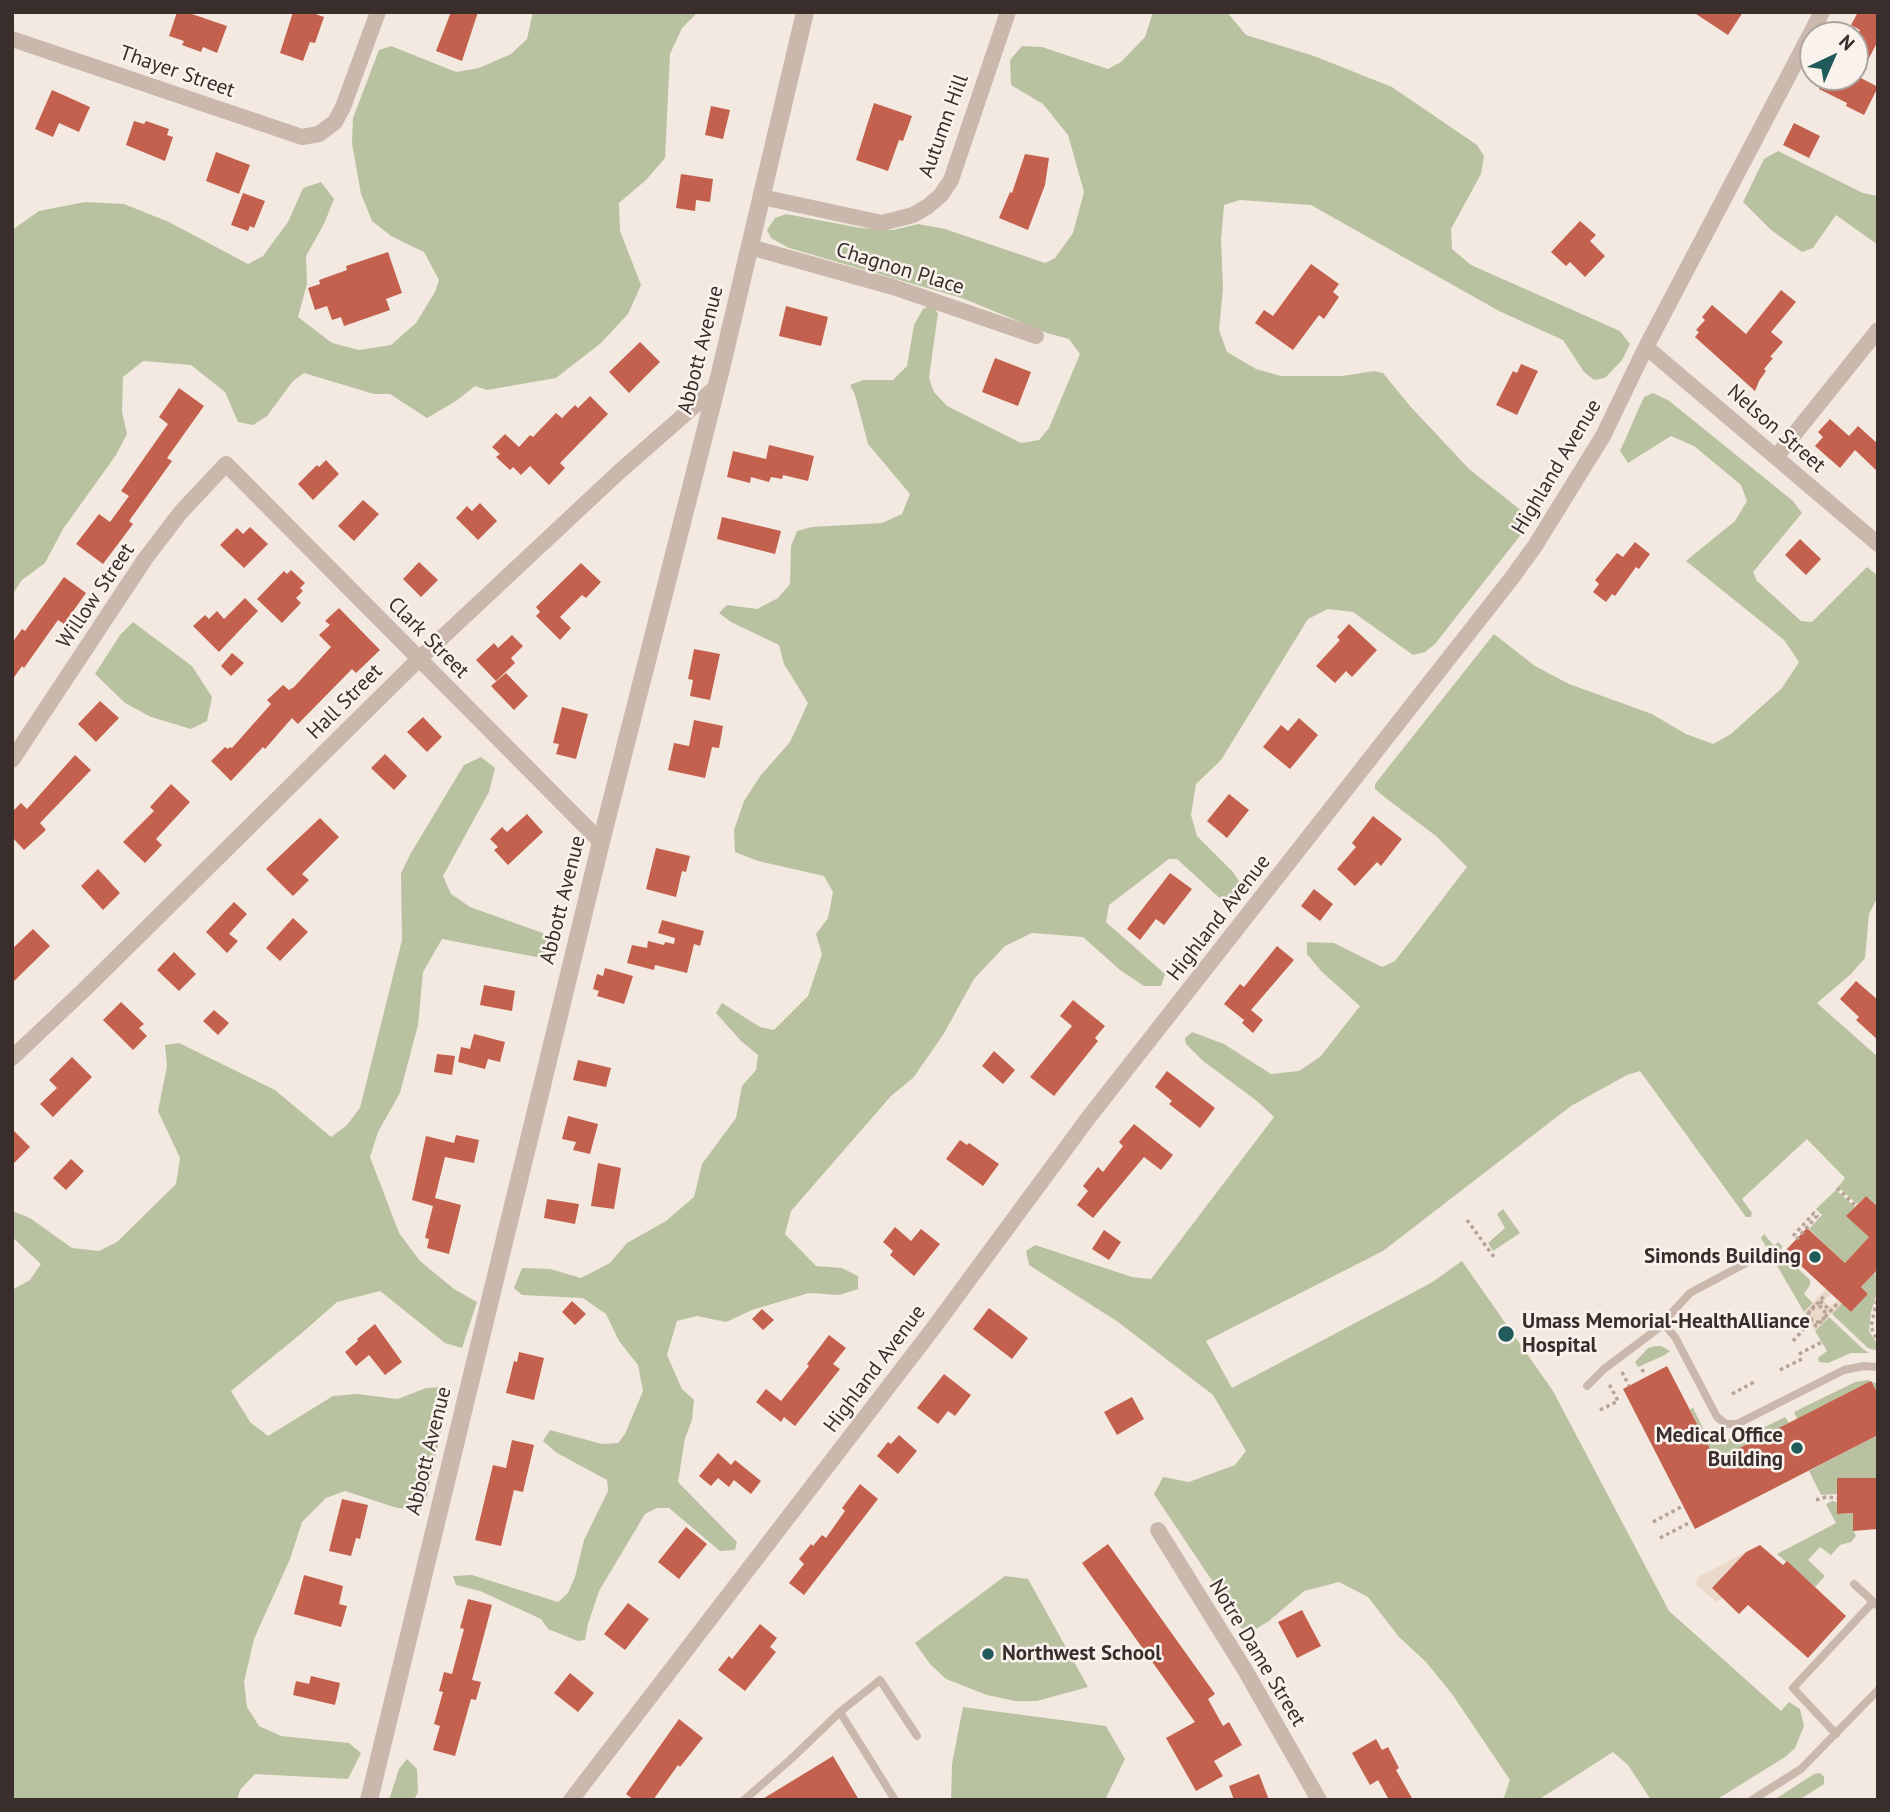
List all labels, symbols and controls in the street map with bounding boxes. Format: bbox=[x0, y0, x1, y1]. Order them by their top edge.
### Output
north arrow bbox=[1799, 21, 1869, 91]
text: N bbox=[1834, 29, 1860, 55]
street label: Thayer Street bbox=[116, 41, 238, 103]
street label: Autumn Hill bbox=[914, 71, 974, 181]
street label: Chagnon Place bbox=[833, 238, 967, 300]
street label: Abbott Avenue bbox=[673, 283, 729, 417]
street label: Nelson Street bbox=[1722, 380, 1830, 478]
street label: Highland Avenue bbox=[1507, 395, 1607, 539]
street label: Willow Street bbox=[52, 539, 140, 653]
street label: Clark Street bbox=[382, 592, 474, 684]
street label: Hall Street bbox=[302, 659, 388, 745]
street label: Abbott Avenue bbox=[535, 833, 591, 967]
street label: Highland Avenue bbox=[1162, 850, 1276, 986]
place label: Simonds Building bbox=[1644, 1244, 1801, 1270]
marker: Simonds Building bbox=[1807, 1249, 1823, 1265]
street label: Highland Avenue bbox=[819, 1300, 931, 1438]
place label: Umass Memorial-HealthAlliance Hospital bbox=[1522, 1309, 1810, 1359]
marker: Umass Memorial-HealthAlliance Hospital bbox=[1496, 1324, 1516, 1344]
street label: Abbott Avenue bbox=[401, 1384, 457, 1518]
place label: Medical Office Building bbox=[1656, 1423, 1783, 1473]
marker: Medical Office Building bbox=[1789, 1440, 1805, 1456]
street label: Notre Dame Street bbox=[1203, 1575, 1311, 1731]
place label: Northwest School bbox=[1002, 1641, 1161, 1667]
marker: Northwest School bbox=[980, 1646, 996, 1662]

